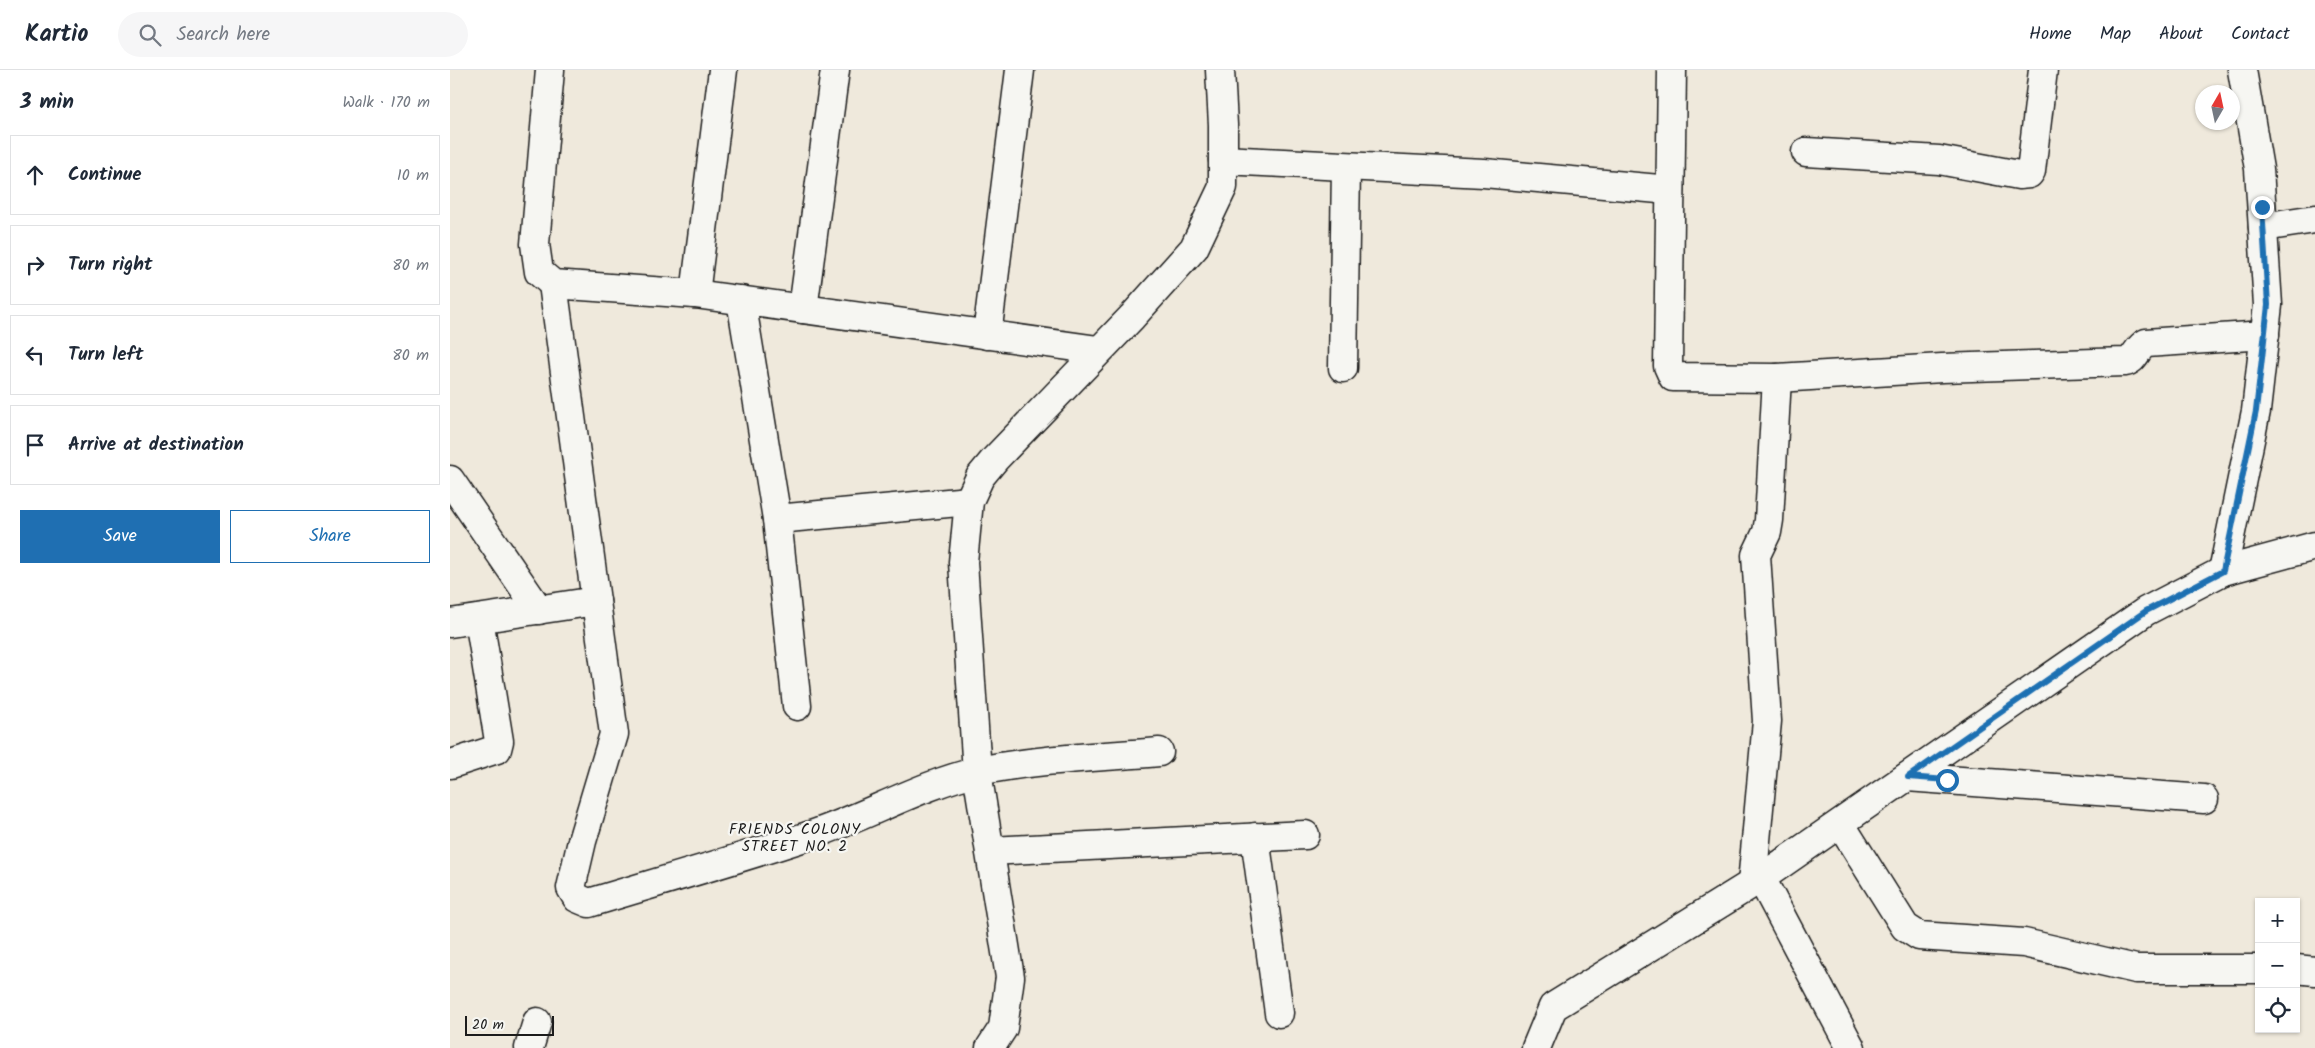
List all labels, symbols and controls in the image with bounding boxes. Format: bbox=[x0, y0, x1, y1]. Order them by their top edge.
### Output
search box bbox=[118, 12, 468, 57]
text: Kartio bbox=[25, 15, 88, 54]
text: Search here bbox=[176, 20, 270, 50]
text: Home bbox=[2029, 20, 2072, 49]
text: Map bbox=[2100, 20, 2131, 49]
text: About bbox=[2159, 20, 2203, 49]
text: Contact bbox=[2231, 20, 2290, 49]
icon: search bbox=[136, 21, 164, 49]
north arrow bbox=[2195, 85, 2240, 130]
text: 3 min bbox=[20, 86, 74, 119]
text: Walk · 170 m bbox=[342, 90, 430, 115]
text: Continue bbox=[68, 160, 141, 190]
icon: ahead bbox=[21, 161, 49, 189]
text: 10 m bbox=[397, 163, 429, 188]
route end bbox=[2251, 196, 2274, 219]
text: Turn right bbox=[68, 250, 153, 280]
icon: right bbox=[21, 251, 49, 279]
text: 80 m bbox=[392, 253, 429, 278]
text: Turn left bbox=[68, 340, 143, 370]
icon: left bbox=[21, 341, 49, 369]
text: 80 m bbox=[392, 343, 429, 368]
text: Arrive at destination bbox=[68, 430, 244, 460]
icon: arrive bbox=[21, 431, 49, 459]
button: Save bbox=[20, 510, 220, 563]
button: Share bbox=[230, 510, 430, 563]
route start bbox=[1936, 769, 1959, 792]
district label: FRIENDS COLONY STREET NO. 2 bbox=[729, 818, 861, 859]
map controls bbox=[2255, 898, 2300, 1033]
button: + bbox=[2255, 898, 2300, 943]
button: − bbox=[2255, 943, 2300, 988]
button: locate bbox=[2255, 988, 2300, 1033]
scale bar bbox=[465, 1013, 554, 1036]
text: 20 m bbox=[472, 1014, 504, 1036]

